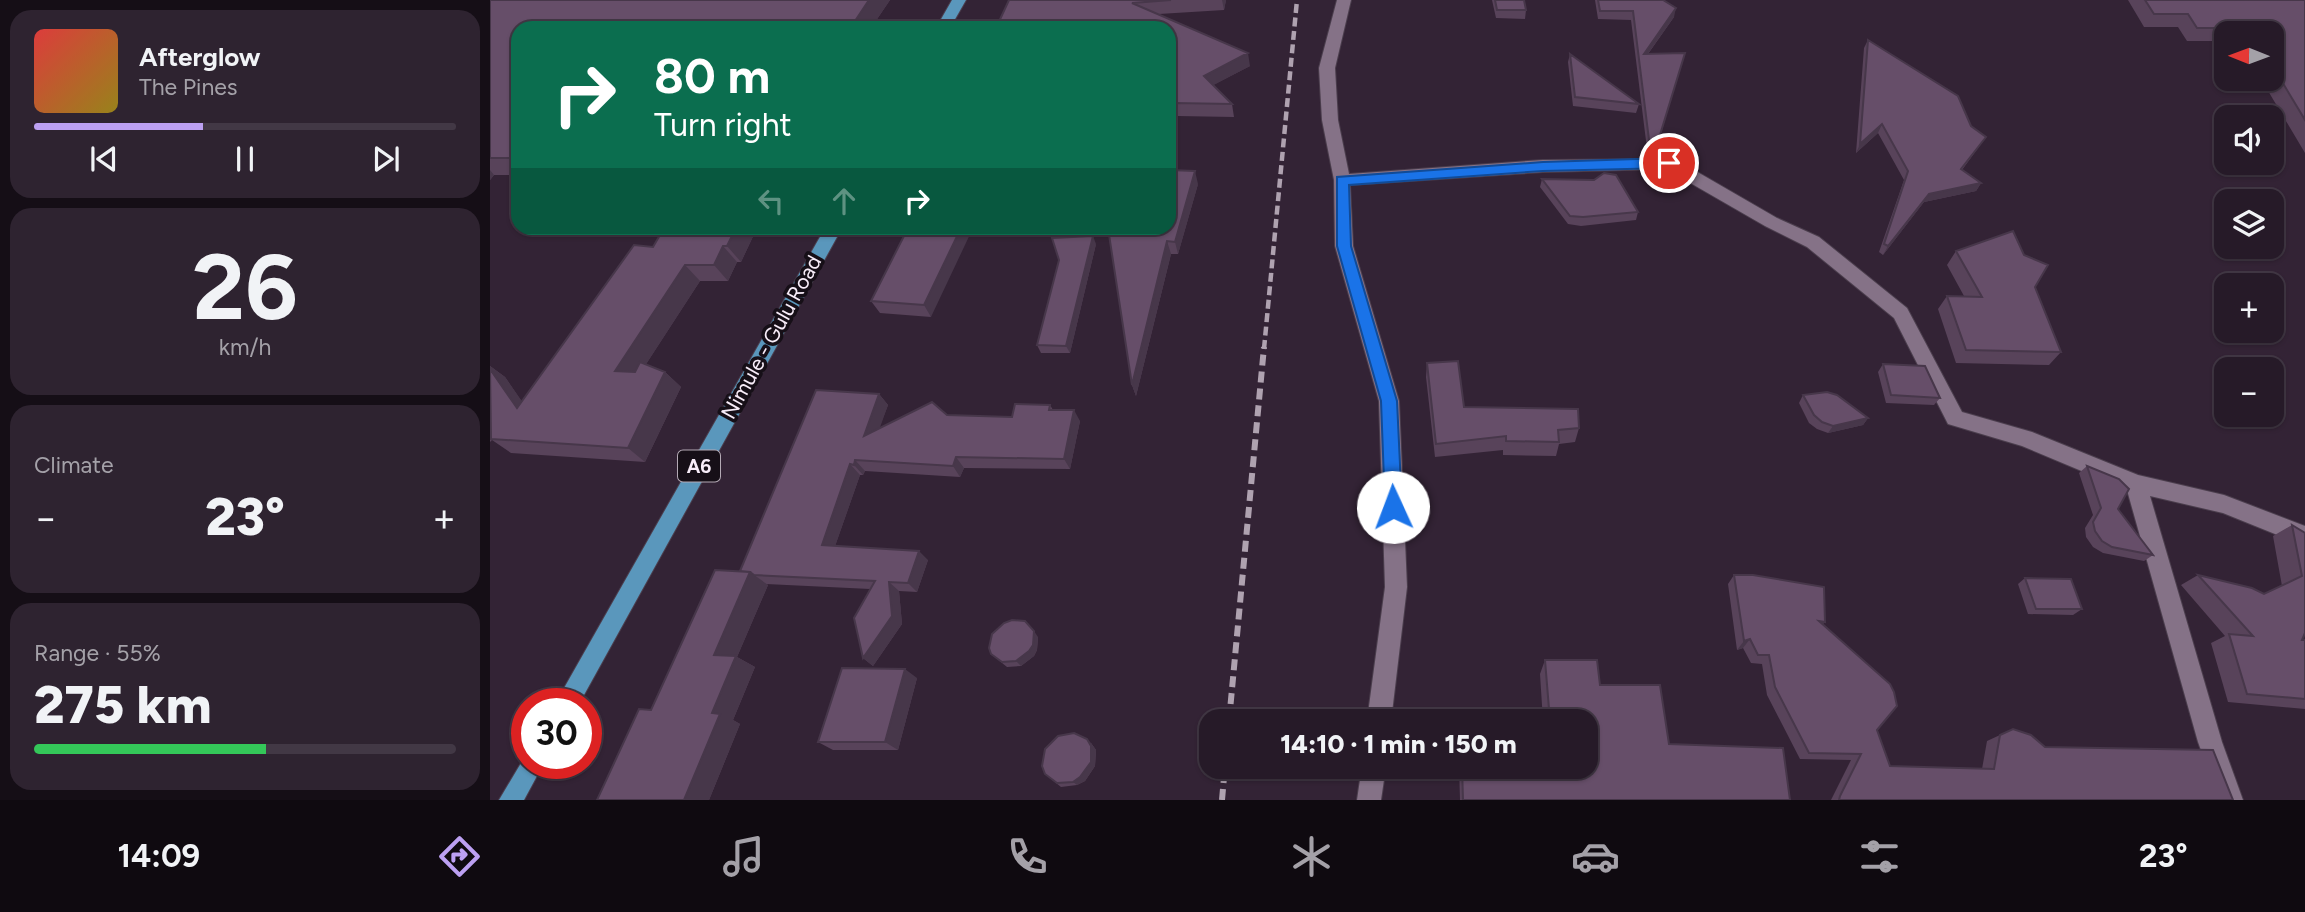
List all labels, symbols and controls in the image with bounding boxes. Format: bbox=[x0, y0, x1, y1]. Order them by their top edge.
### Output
north arrow bbox=[2214, 21, 2284, 91]
map controls bbox=[2214, 21, 2284, 427]
text: Afterglow bbox=[139, 41, 261, 73]
text: 80 m bbox=[654, 46, 770, 105]
icon: right bbox=[539, 49, 630, 140]
text: The Pines bbox=[139, 73, 238, 101]
button: sound bbox=[2214, 105, 2284, 175]
text: Turn right bbox=[654, 106, 792, 144]
pin bbox=[1639, 133, 1699, 193]
icon: previous bbox=[85, 140, 123, 178]
icon: pause bbox=[226, 140, 264, 178]
icon: next bbox=[367, 140, 405, 178]
icon: arrive bbox=[1650, 144, 1688, 182]
icon: left bbox=[752, 182, 790, 220]
icon: ahead bbox=[825, 182, 863, 220]
icon: right bbox=[898, 182, 936, 220]
button: layers bbox=[2214, 189, 2284, 259]
text: 26 bbox=[192, 233, 298, 342]
street label: Nimule - Gulu Road bbox=[716, 251, 826, 423]
button: + bbox=[2214, 273, 2284, 343]
text: km/h bbox=[219, 333, 271, 361]
button: − bbox=[2214, 357, 2284, 427]
road number: A6 bbox=[678, 450, 720, 481]
text: Climate bbox=[34, 451, 113, 479]
position arrow bbox=[1356, 470, 1430, 544]
text: 23° bbox=[205, 486, 285, 548]
text: − bbox=[34, 495, 58, 541]
text: + bbox=[432, 495, 456, 541]
text: Range · 55% bbox=[34, 639, 161, 667]
text: 275 km bbox=[34, 674, 211, 736]
speed limit sign: 30 bbox=[511, 688, 602, 779]
text: 14:10 · 1 min · 150 m bbox=[1280, 728, 1517, 760]
icon: directions bbox=[435, 832, 484, 881]
icon: music bbox=[719, 832, 768, 881]
icon: phone bbox=[1003, 832, 1052, 881]
icon: climate bbox=[1287, 832, 1336, 881]
icon: car bbox=[1571, 832, 1620, 881]
icon: filters bbox=[1855, 832, 1904, 881]
text: 14:09 bbox=[117, 837, 200, 875]
text: 23° bbox=[2139, 837, 2188, 875]

